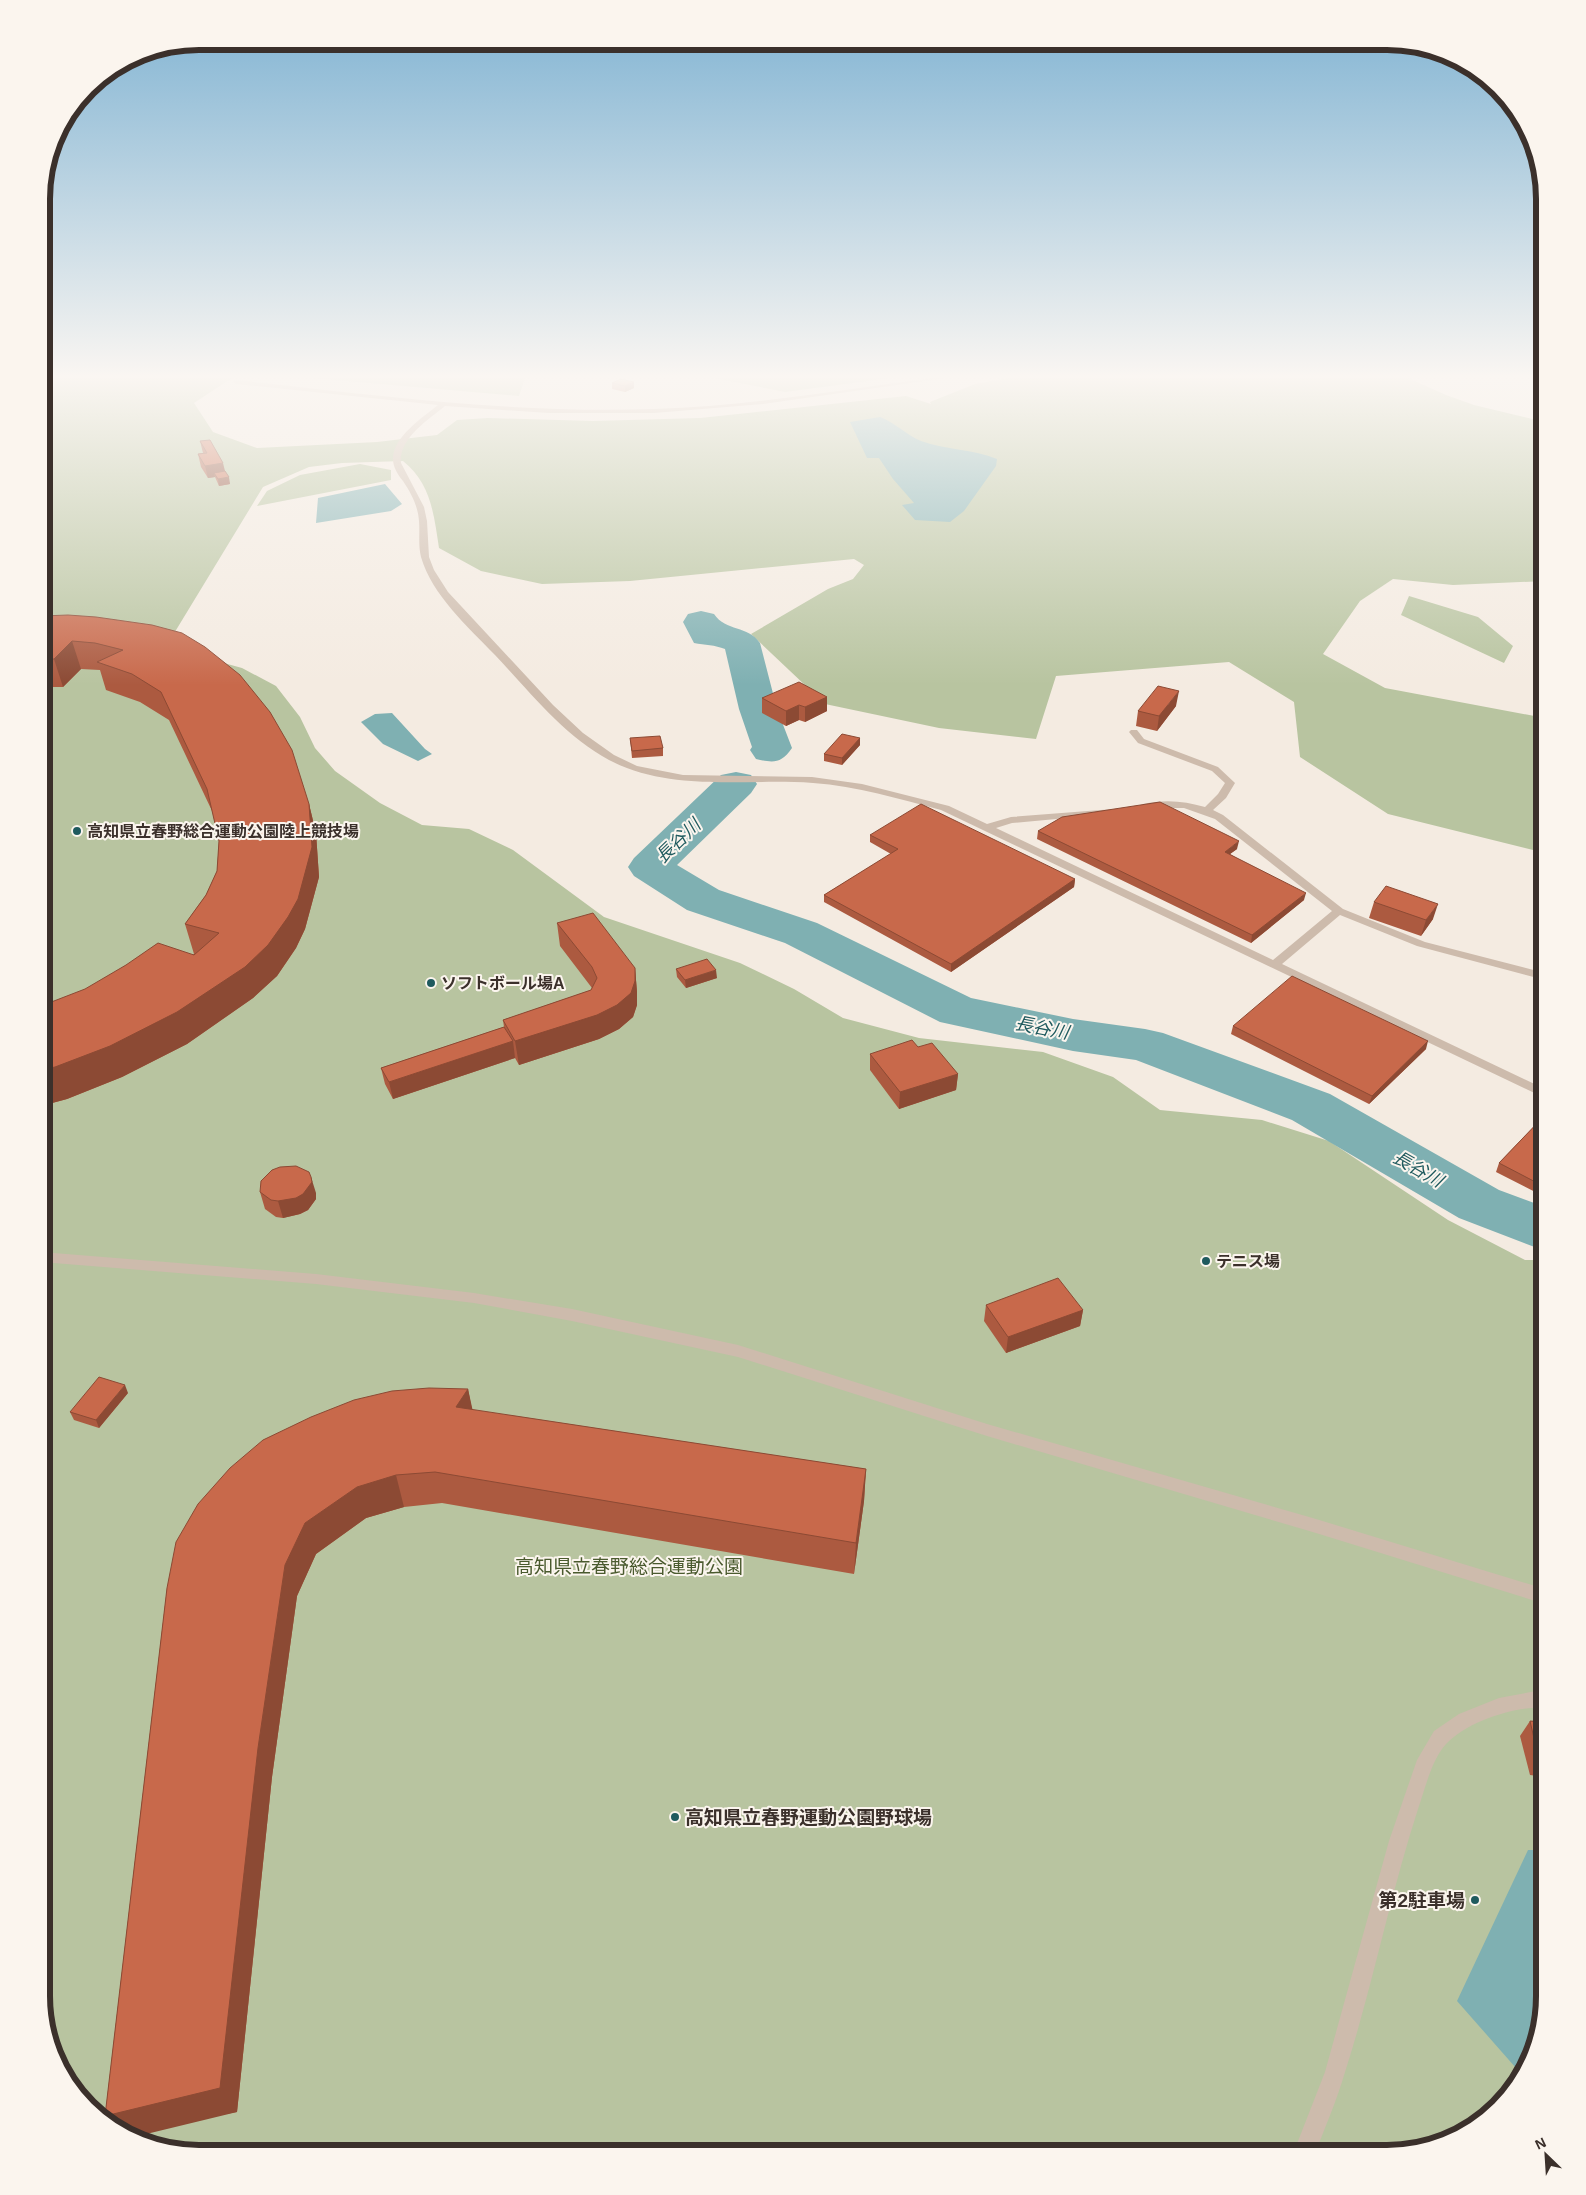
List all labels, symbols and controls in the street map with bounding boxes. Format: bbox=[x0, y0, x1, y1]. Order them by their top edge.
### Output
water label: 長谷川 bbox=[652, 814, 706, 867]
place label: 高知県立春野総合運動公園陸上競技場 bbox=[87, 822, 359, 840]
marker: 高知県立春野総合運動公園陸上競技場 bbox=[71, 825, 83, 837]
place label: ソフトボール場A bbox=[441, 975, 565, 992]
marker: ソフトボール場A bbox=[425, 977, 437, 989]
water label: 長谷川 bbox=[1014, 1013, 1072, 1043]
water label: 長谷川 bbox=[1390, 1147, 1448, 1192]
place label: テニス場 bbox=[1216, 1253, 1280, 1270]
marker: テニス場 bbox=[1200, 1255, 1212, 1267]
park label: 高知県立春野総合運動公園 bbox=[515, 1556, 743, 1577]
place label: 高知県立春野運動公園野球場 bbox=[685, 1807, 932, 1828]
marker: 高知県立春野運動公園野球場 bbox=[669, 1811, 681, 1823]
place label: 第2駐車場 bbox=[1378, 1890, 1465, 1911]
marker: 第2駐車場 bbox=[1469, 1894, 1481, 1906]
north arrow bbox=[1521, 2130, 1571, 2180]
text: N bbox=[1533, 2134, 1548, 2153]

